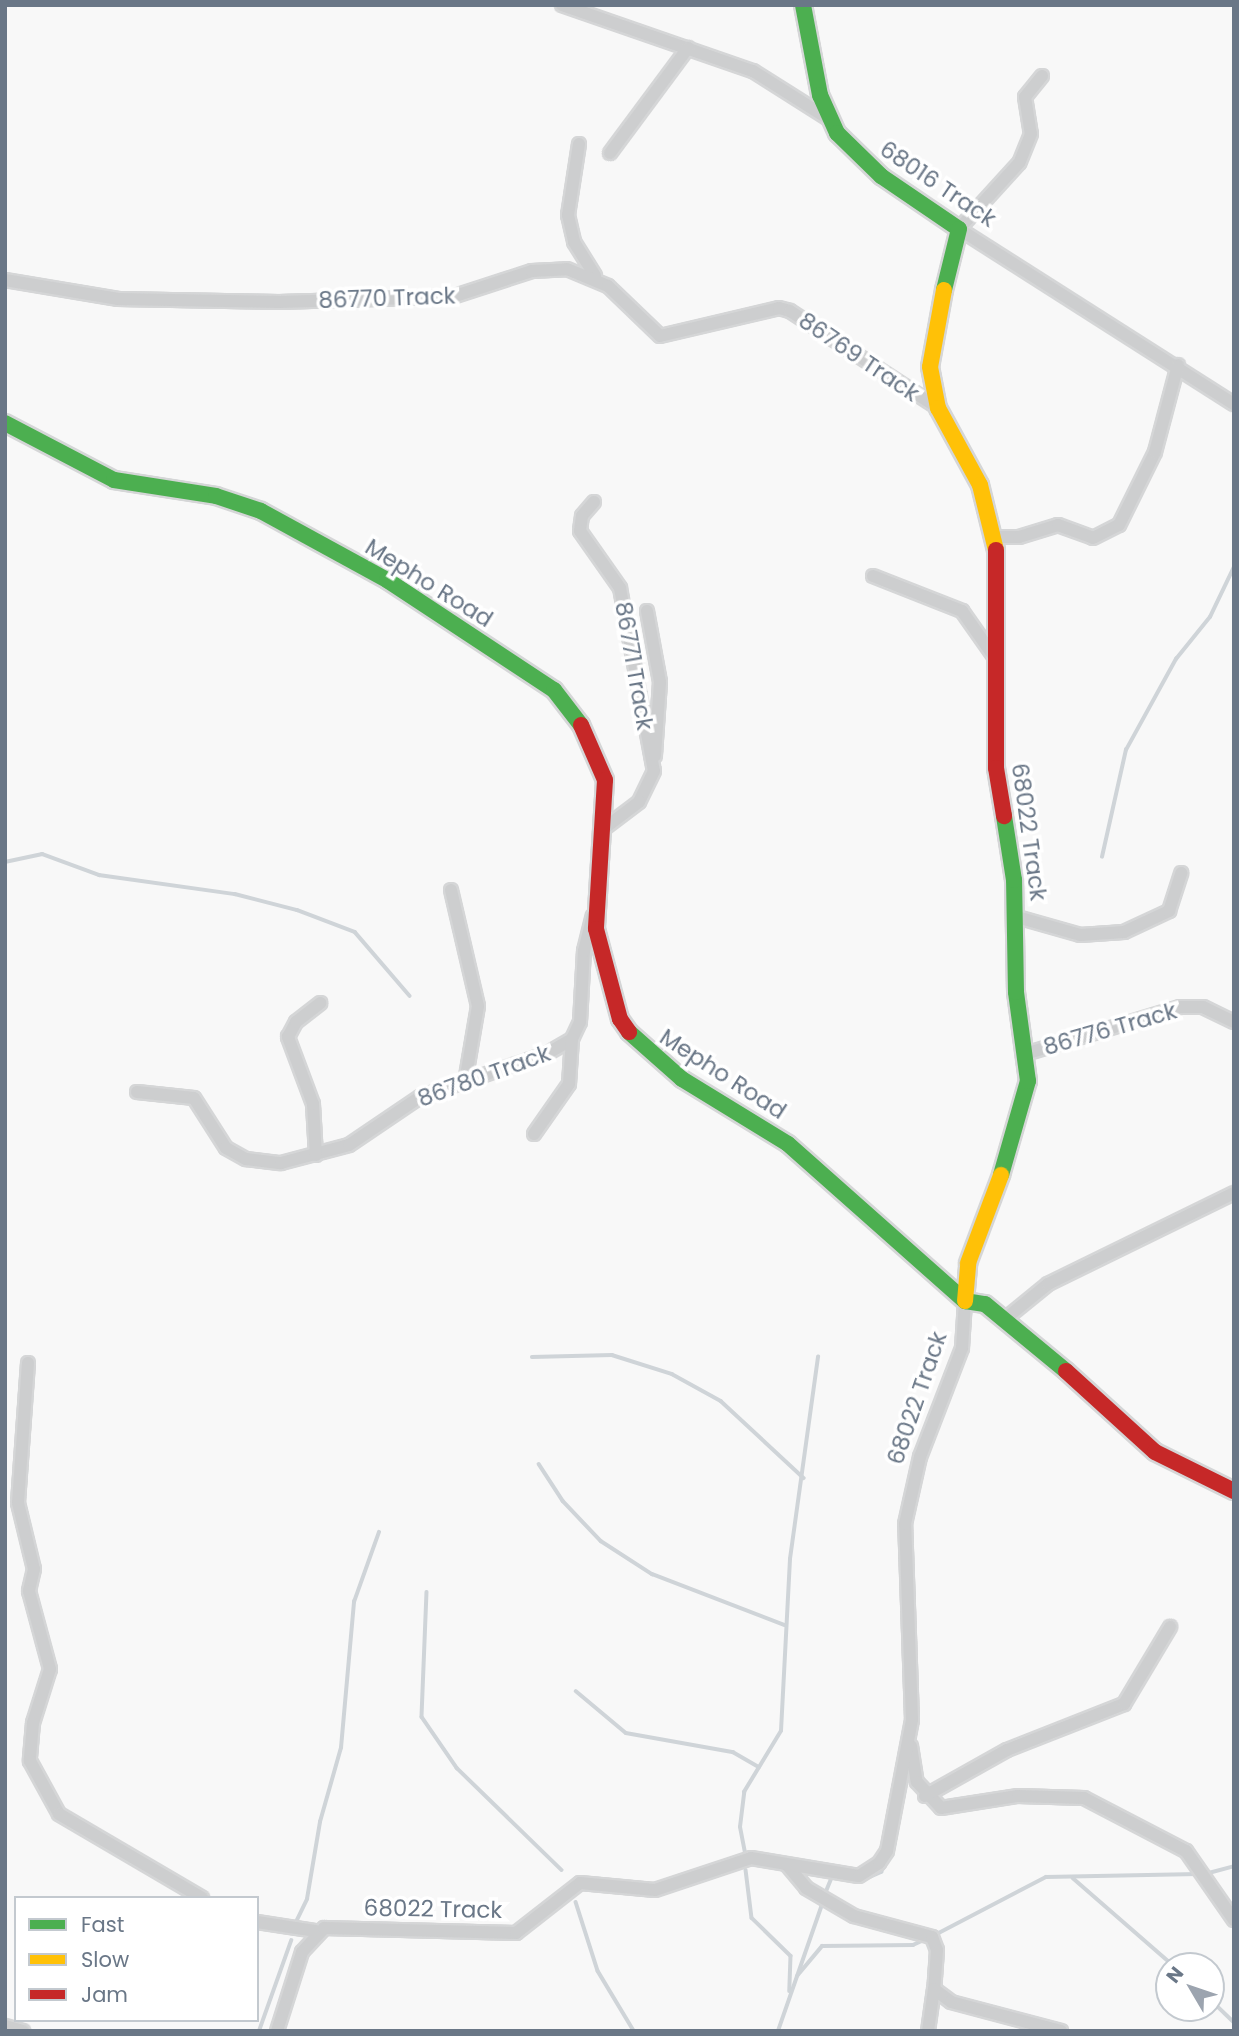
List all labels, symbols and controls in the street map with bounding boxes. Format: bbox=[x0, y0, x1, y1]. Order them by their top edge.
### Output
street label: 68016 Track bbox=[875, 135, 1001, 233]
street label: 86770 Track bbox=[318, 282, 456, 314]
street label: 86769 Track bbox=[794, 307, 924, 407]
street label: Mepho Road bbox=[360, 533, 498, 633]
street label: 86771 Track bbox=[609, 600, 659, 732]
street label: 68022 Track bbox=[1006, 761, 1052, 903]
street label: 86776 Track bbox=[1040, 997, 1180, 1061]
street label: Mepho Road bbox=[655, 1023, 791, 1125]
street label: 86780 Track bbox=[414, 1039, 554, 1113]
street label: 68022 Track bbox=[881, 1328, 953, 1468]
street label: 68022 Track bbox=[364, 1894, 502, 1924]
legend bbox=[14, 1896, 259, 2022]
text: Fast bbox=[81, 1910, 124, 1939]
text: Slow bbox=[81, 1945, 129, 1974]
north arrow bbox=[1155, 1952, 1225, 2022]
text: N bbox=[1160, 1961, 1190, 1989]
text: Jam bbox=[81, 1980, 128, 2009]

